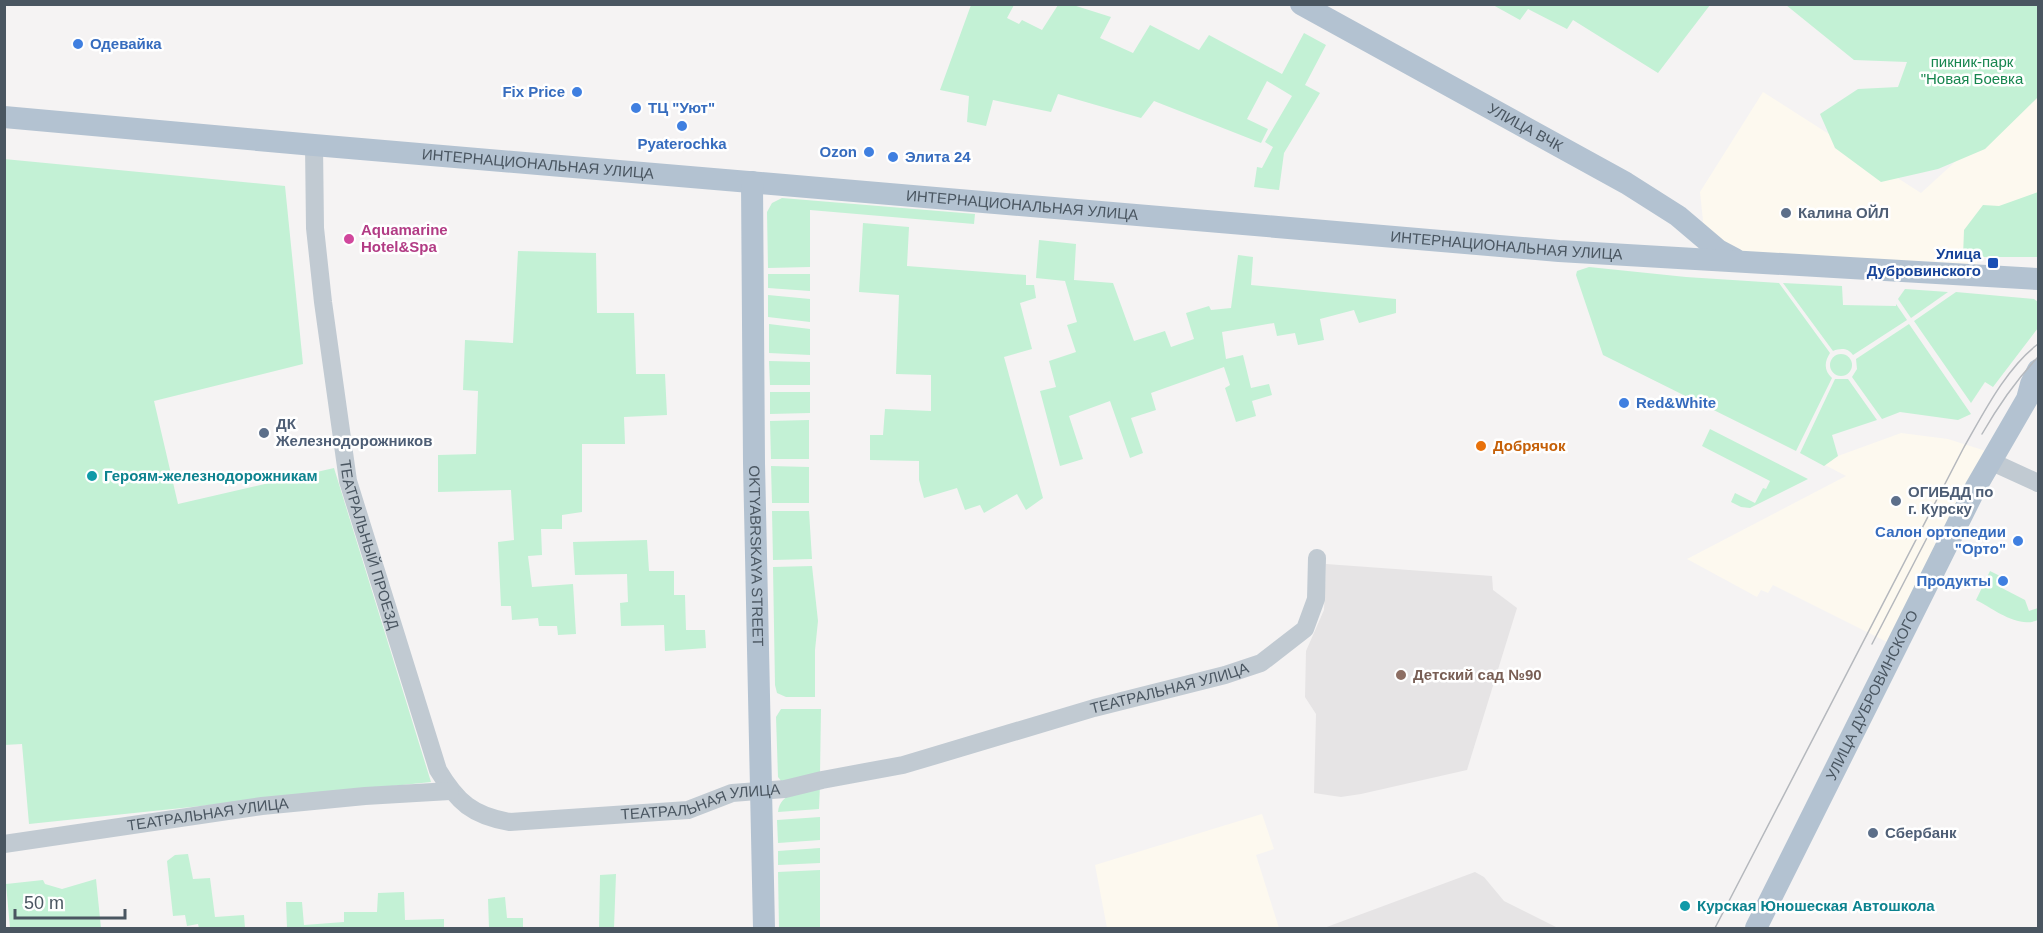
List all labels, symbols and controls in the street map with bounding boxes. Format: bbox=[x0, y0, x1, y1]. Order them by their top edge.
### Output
place label: Одевайка bbox=[90, 35, 162, 52]
marker: Одевайка bbox=[71, 37, 85, 51]
park label: пикник-парк "Новая Боевка bbox=[1921, 53, 2024, 87]
place label: Fix Price bbox=[502, 83, 565, 100]
marker: Fix Price bbox=[570, 85, 584, 99]
place label: ТЦ "Уют" bbox=[648, 99, 715, 116]
street label: УЛИЦА ВЧК bbox=[1485, 100, 1566, 155]
marker: ТЦ "Уют" bbox=[629, 101, 643, 115]
marker: Pyaterochka bbox=[675, 119, 689, 133]
place label: Pyaterochka bbox=[637, 135, 727, 152]
place label: Ozon bbox=[820, 143, 857, 160]
street label: ИНТЕРНАЦИОНАЛЬНАЯ УЛИЦА bbox=[421, 145, 655, 182]
marker: Ozon bbox=[862, 145, 876, 159]
place label: Элита 24 bbox=[905, 148, 971, 165]
marker: Элита 24 bbox=[886, 150, 900, 164]
street label: ИНТЕРНАЦИОНАЛЬНАЯ УЛИЦА bbox=[906, 186, 1139, 223]
place label: Калина ОЙЛ bbox=[1798, 204, 1889, 221]
marker: Калина ОЙЛ bbox=[1779, 206, 1793, 220]
place label: Aquamarine Hotel&Spa bbox=[361, 221, 448, 255]
street label: ИНТЕРНАЦИОНАЛЬНАЯ УЛИЦА bbox=[1390, 228, 1623, 263]
marker: Aquamarine Hotel&Spa bbox=[342, 232, 356, 246]
place label: Улица Дубровинского bbox=[1867, 245, 1982, 279]
marker: Улица Дубровинского bbox=[1986, 256, 2000, 270]
place label: Red&White bbox=[1636, 394, 1716, 411]
marker: Red&White bbox=[1617, 396, 1631, 410]
place label: ДК Железнодорожников bbox=[275, 415, 432, 449]
marker: ДК Железнодорожников bbox=[257, 426, 271, 440]
place label: Добрячок bbox=[1493, 437, 1566, 454]
marker: Добрячок bbox=[1474, 439, 1488, 453]
street label: ТЕАТРАЛЬНЫЙ ПРОЕЗД bbox=[337, 459, 403, 631]
street label: OKTYABRSKAYA STREET bbox=[746, 465, 767, 647]
place label: Героям-железнодорожникам bbox=[104, 467, 318, 484]
marker: Героям-железнодорожникам bbox=[85, 469, 99, 483]
place label: ОГИБДД по г. Курску bbox=[1908, 483, 1994, 517]
marker: ОГИБДД по г. Курску bbox=[1889, 494, 1903, 508]
place label: Салон ортопедии "Орто" bbox=[1875, 523, 2006, 557]
marker: Салон ортопедии "Орто" bbox=[2011, 534, 2025, 548]
place label: Продукты bbox=[1916, 572, 1991, 589]
marker: Продукты bbox=[1996, 574, 2010, 588]
street label: УЛИЦА ДУБРОВИНСКОГО bbox=[1822, 607, 1921, 783]
street label: ТЕАТРАЛЬНАЯ УЛИЦА bbox=[1088, 659, 1251, 717]
place label: Детский сад №90 bbox=[1413, 666, 1542, 683]
marker: Детский сад №90 bbox=[1394, 668, 1408, 682]
street label: ТЕАТРАЛЬНАЯ УЛИЦА bbox=[620, 780, 781, 823]
street label: ТЕАТРАЛЬНАЯ УЛИЦА bbox=[126, 794, 289, 834]
place label: Сбербанк bbox=[1885, 824, 1957, 841]
marker: Сбербанк bbox=[1866, 826, 1880, 840]
scale bar bbox=[15, 882, 124, 920]
text: 50 m bbox=[24, 893, 64, 913]
place label: Курская Юношеская Автошкола bbox=[1697, 897, 1935, 914]
marker: Курская Юношеская Автошкола bbox=[1678, 899, 1692, 913]

